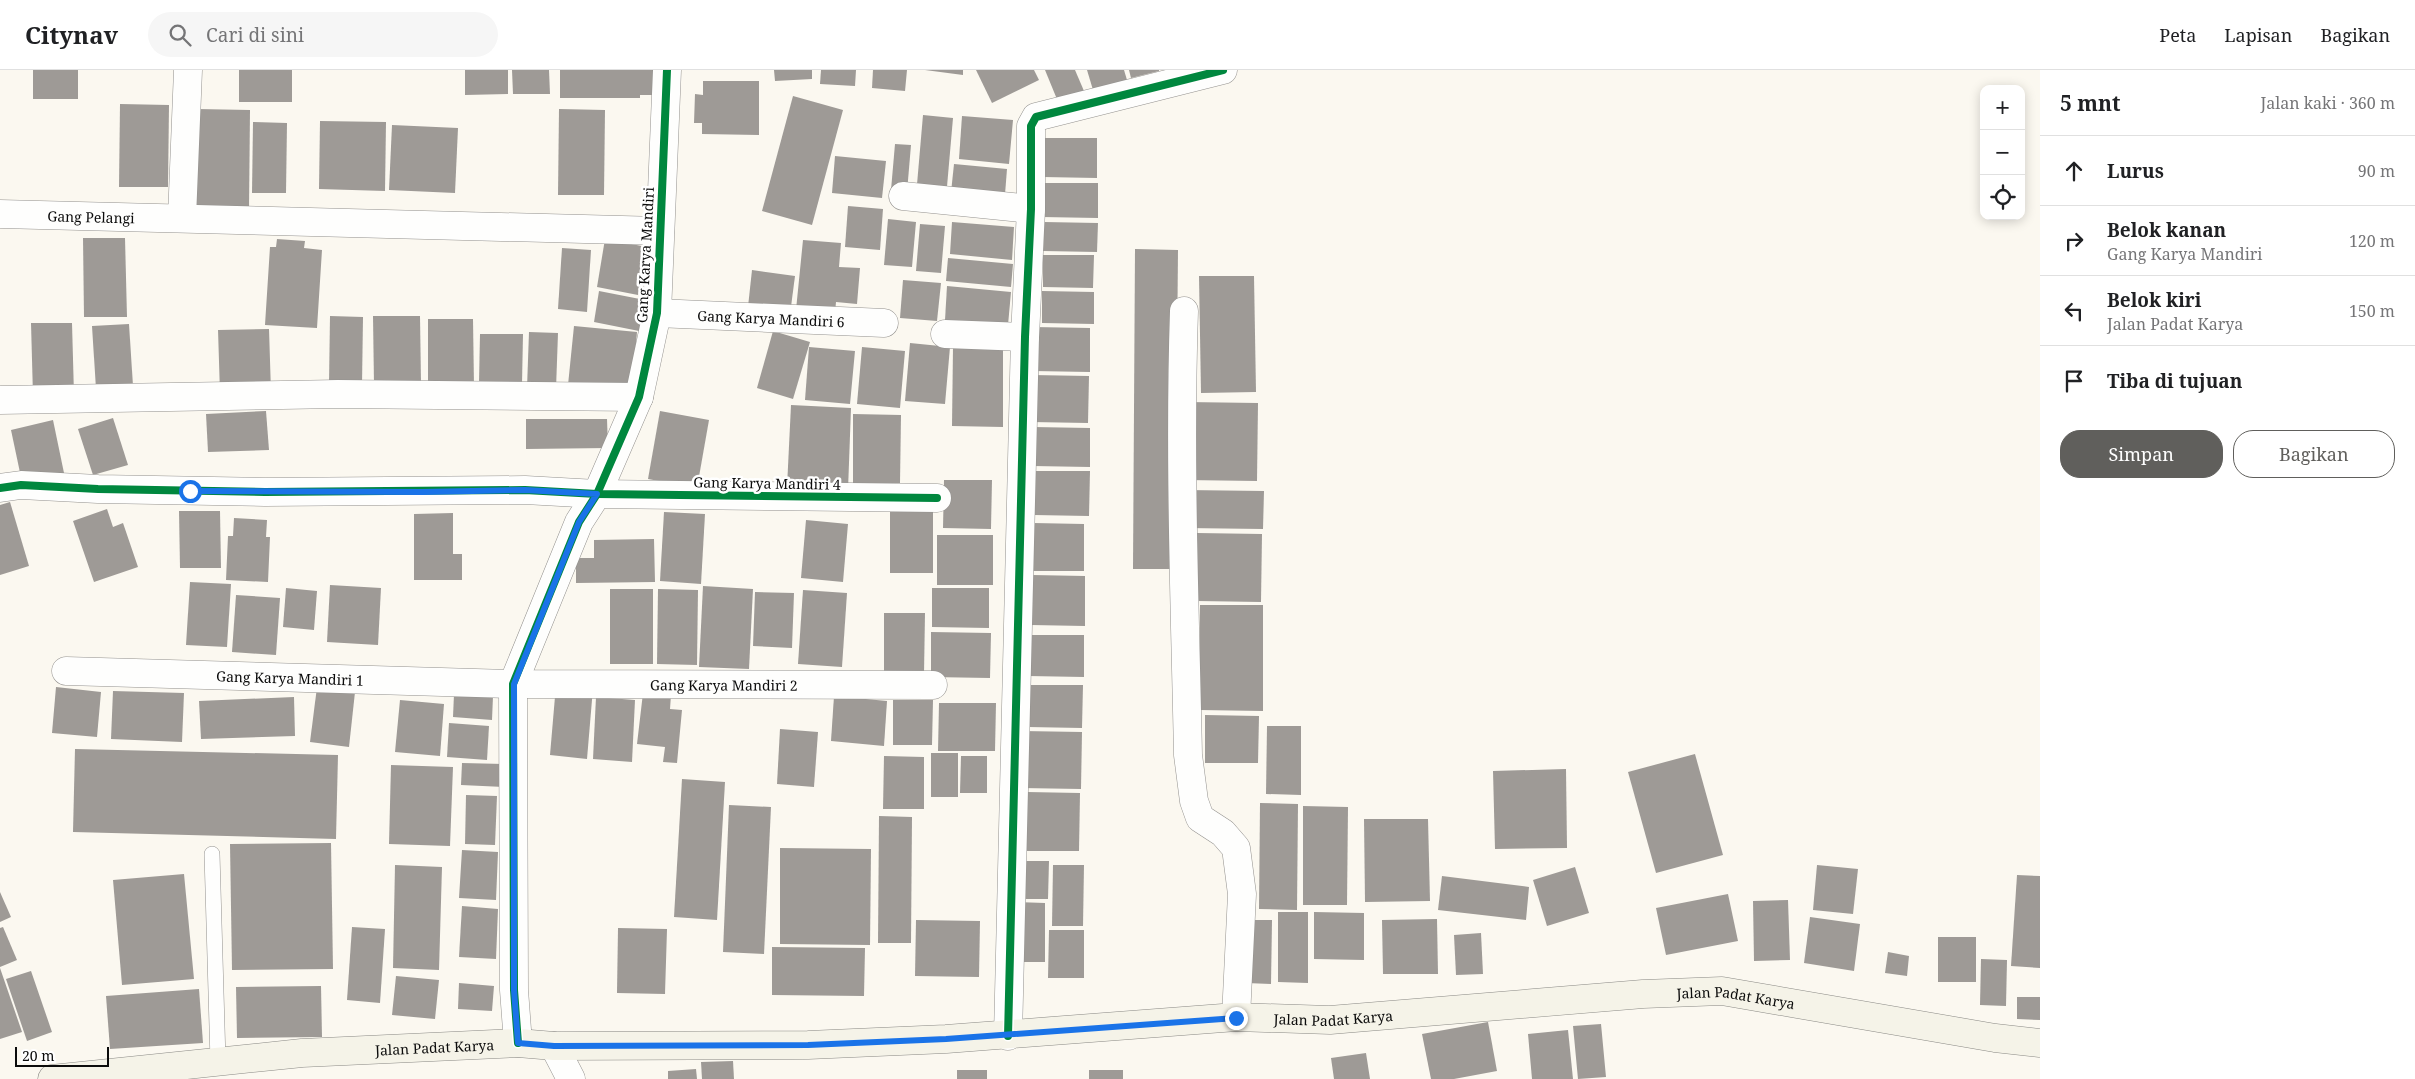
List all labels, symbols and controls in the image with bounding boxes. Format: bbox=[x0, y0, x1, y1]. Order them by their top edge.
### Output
search box bbox=[148, 12, 498, 57]
text: Citynav bbox=[25, 18, 118, 51]
icon: search bbox=[166, 21, 194, 49]
text: Cari di sini bbox=[206, 22, 304, 48]
text: Peta bbox=[2159, 23, 2196, 47]
text: Lapisan bbox=[2224, 23, 2292, 47]
text: Bagikan bbox=[2320, 23, 2390, 47]
map controls bbox=[1980, 85, 2025, 220]
button: + bbox=[1980, 85, 2025, 130]
text: 5 mnt bbox=[2060, 89, 2121, 117]
text: Jalan kaki · 360 m bbox=[2261, 92, 2395, 114]
button: − bbox=[1980, 130, 2025, 175]
icon: ahead bbox=[2060, 157, 2088, 185]
text: Lurus bbox=[2107, 158, 2164, 184]
text: 90 m bbox=[2358, 160, 2395, 182]
button: locate bbox=[1980, 175, 2025, 220]
street label: Gang Karya Mandiri bbox=[632, 186, 658, 323]
street label: Gang Pelangi bbox=[47, 206, 135, 227]
text: Belok kanan bbox=[2107, 217, 2226, 243]
icon: right bbox=[2060, 227, 2088, 255]
text: 120 m bbox=[2349, 230, 2395, 252]
text: Gang Karya Mandiri bbox=[2107, 243, 2262, 265]
text: Belok kiri bbox=[2107, 287, 2201, 313]
icon: left bbox=[2060, 297, 2088, 325]
text: 150 m bbox=[2349, 300, 2395, 322]
street label: Gang Karya Mandiri 6 bbox=[697, 305, 845, 331]
text: Jalan Padat Karya bbox=[2107, 313, 2243, 335]
icon: arrive bbox=[2060, 367, 2088, 395]
text: Tiba di tujuan bbox=[2107, 368, 2242, 394]
button: Simpan bbox=[2060, 430, 2223, 478]
button: Bagikan bbox=[2233, 430, 2395, 478]
street label: Gang Karya Mandiri 4 bbox=[693, 472, 841, 494]
route start bbox=[179, 480, 202, 503]
street label: Gang Karya Mandiri 1 bbox=[216, 666, 364, 689]
street label: Gang Karya Mandiri 2 bbox=[650, 675, 798, 694]
street label: Jalan Padat Karya bbox=[1675, 981, 1796, 1013]
street label: Jalan Padat Karya bbox=[1272, 1005, 1394, 1030]
route end bbox=[1225, 1007, 1248, 1030]
street label: Jalan Padat Karya bbox=[373, 1035, 495, 1059]
scale bar bbox=[15, 1044, 109, 1067]
text: 20 m bbox=[22, 1046, 55, 1065]

